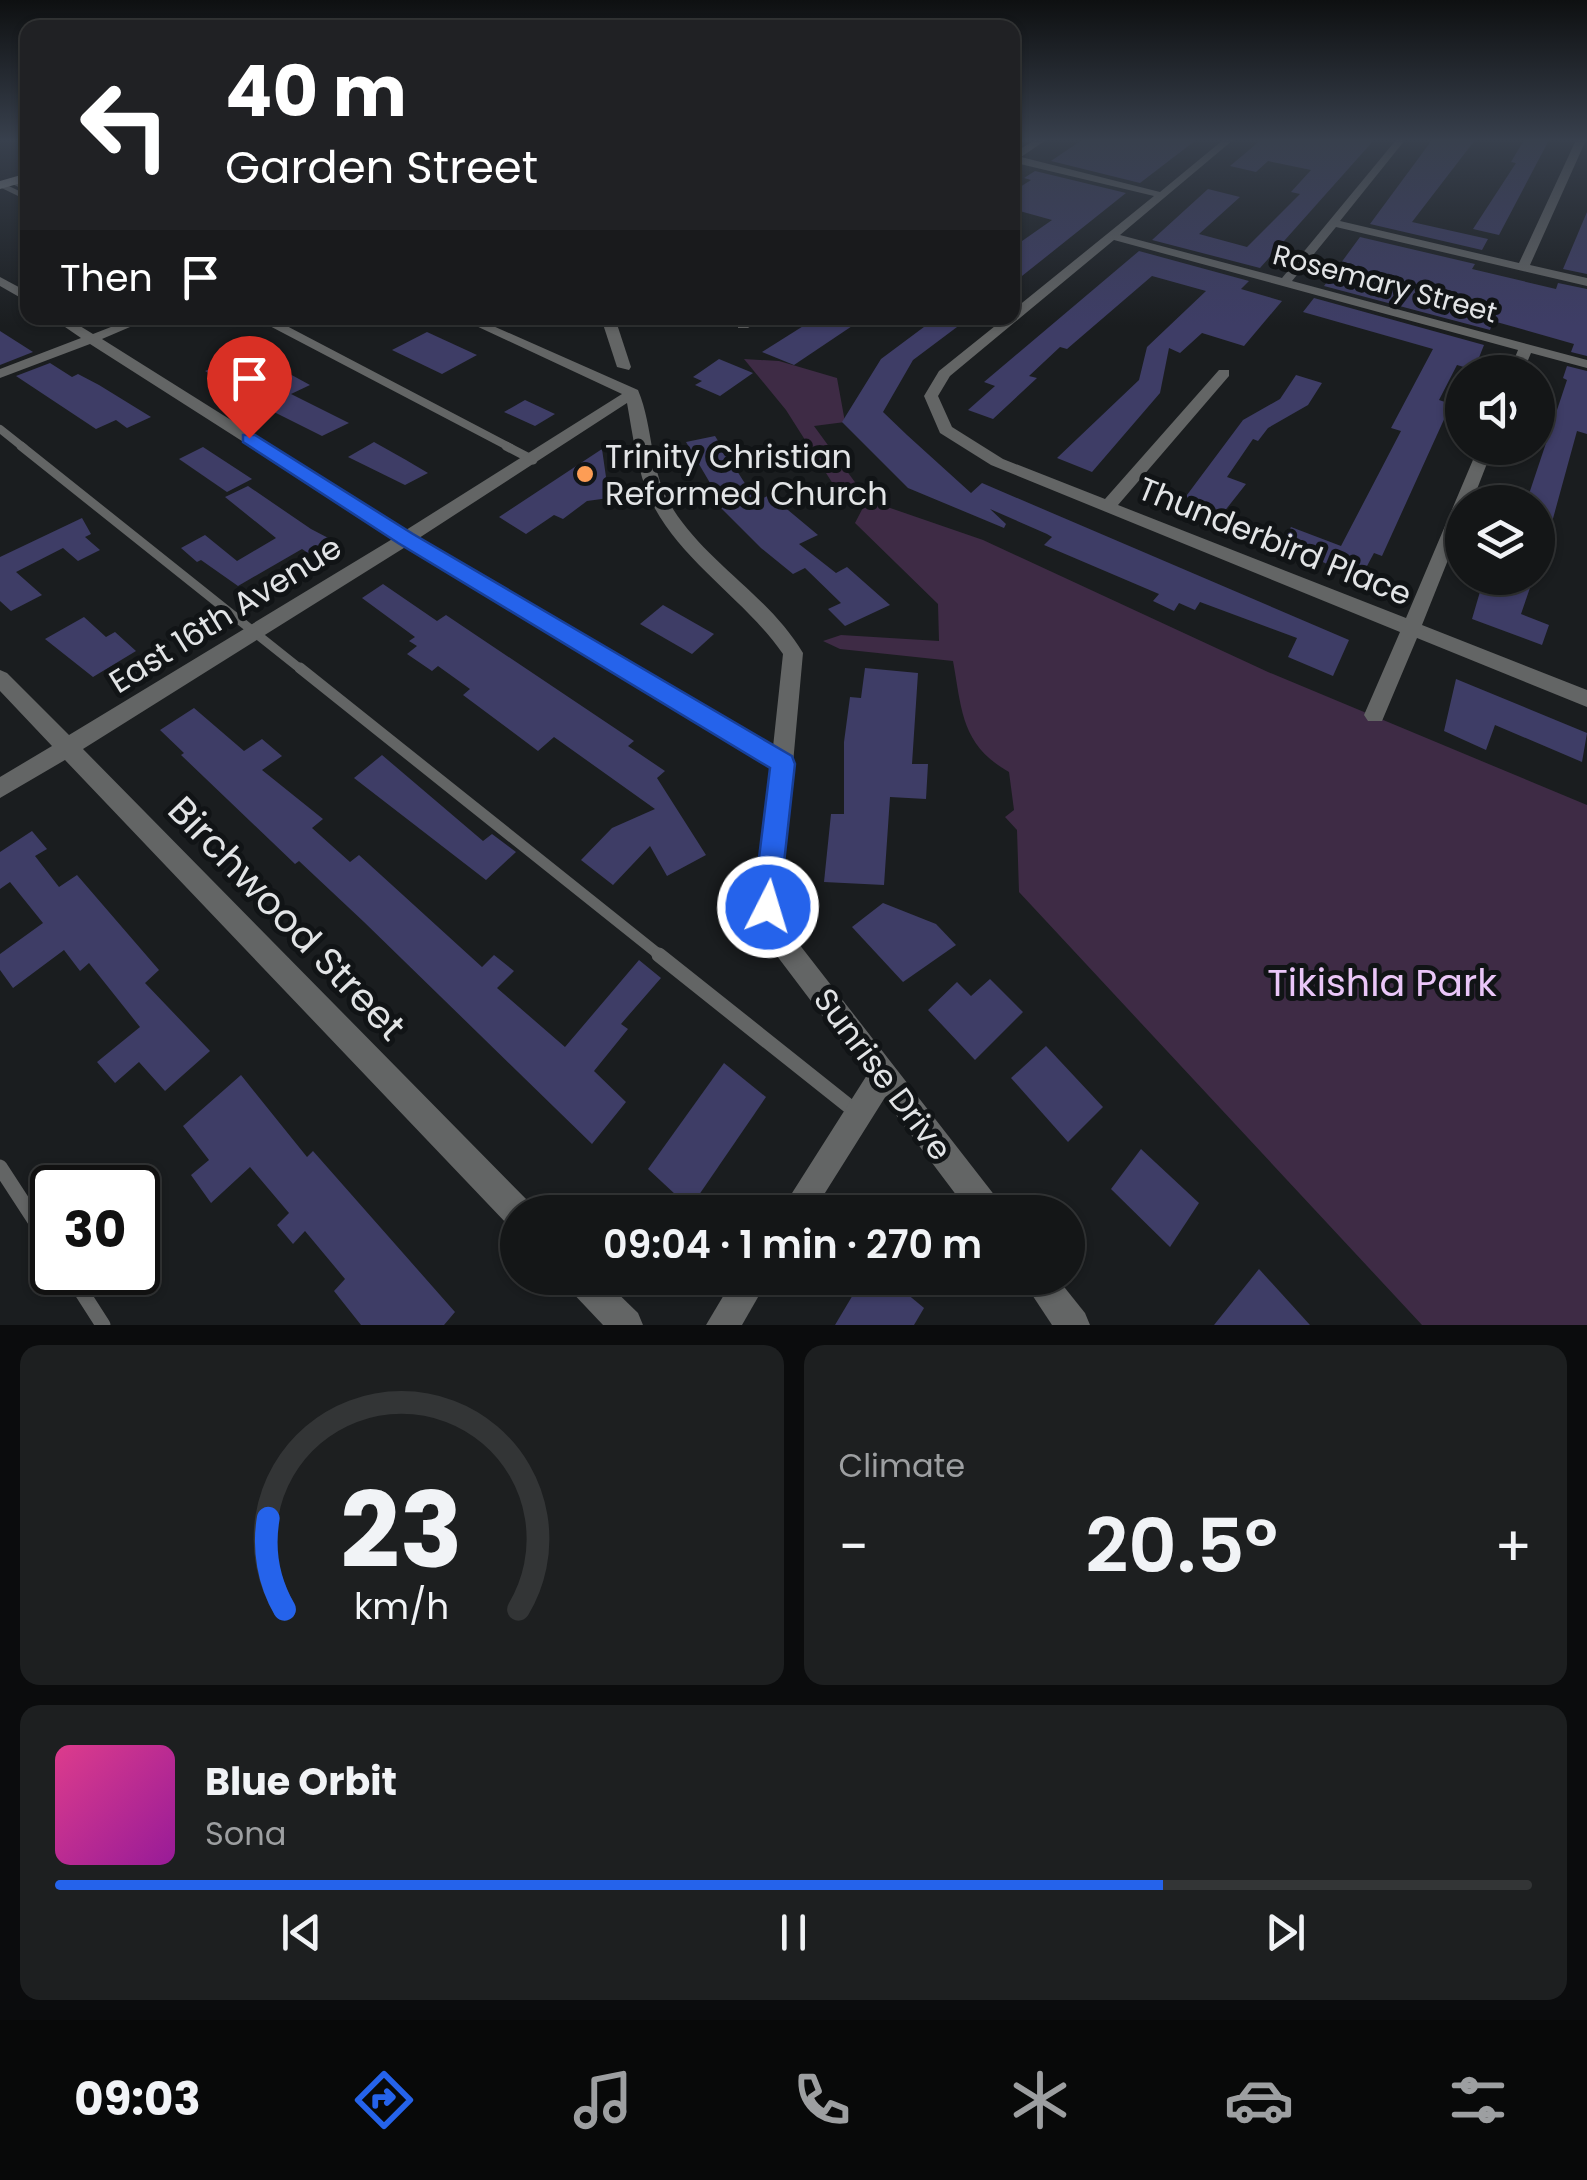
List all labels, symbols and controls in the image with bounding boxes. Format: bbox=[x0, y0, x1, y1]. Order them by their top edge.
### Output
text: 40 m bbox=[225, 42, 407, 141]
icon: left bbox=[60, 60, 190, 190]
text: Garden Street bbox=[225, 136, 538, 199]
street label: Rosemary Street bbox=[1269, 235, 1501, 333]
icon: arrive bbox=[173, 250, 228, 305]
text: Then bbox=[60, 251, 153, 304]
pin bbox=[207, 336, 292, 439]
icon: arrive bbox=[222, 351, 277, 406]
map controls bbox=[1445, 355, 1555, 595]
button: sound bbox=[1445, 355, 1555, 465]
place label: Trinity Christian Reformed Church bbox=[605, 434, 888, 516]
marker: Trinity Christian Reformed Church bbox=[574, 463, 596, 485]
street label: Thunderbird Place bbox=[1132, 466, 1418, 616]
button: layers bbox=[1445, 485, 1555, 595]
street label: East 16th Avenue bbox=[100, 524, 350, 704]
street label: Birchwood Street bbox=[156, 784, 418, 1052]
position arrow bbox=[716, 855, 820, 959]
park label: Tikishla Park bbox=[1267, 956, 1497, 1009]
street label: Sunrise Drive bbox=[803, 979, 963, 1169]
speed limit sign: 30 bbox=[30, 1165, 160, 1295]
text: 09:04 · 1 min · 270 m bbox=[603, 1218, 982, 1271]
text: Climate bbox=[839, 1443, 965, 1488]
text: 23 bbox=[341, 1458, 463, 1603]
text: 20.5° bbox=[1085, 1493, 1278, 1598]
text: − bbox=[839, 1508, 869, 1585]
text: + bbox=[1494, 1508, 1532, 1585]
text: km/h bbox=[354, 1581, 449, 1632]
text: Blue Orbit bbox=[205, 1755, 397, 1808]
text: Sona bbox=[205, 1811, 286, 1856]
icon: previous bbox=[274, 1905, 329, 1960]
icon: pause bbox=[766, 1905, 821, 1960]
icon: next bbox=[1258, 1905, 1313, 1960]
icon: directions bbox=[349, 2065, 419, 2135]
icon: music bbox=[568, 2065, 638, 2135]
icon: phone bbox=[787, 2065, 857, 2135]
icon: climate bbox=[1005, 2065, 1075, 2135]
icon: car bbox=[1224, 2065, 1294, 2135]
icon: filters bbox=[1443, 2065, 1513, 2135]
text: 09:03 bbox=[74, 2068, 201, 2131]

